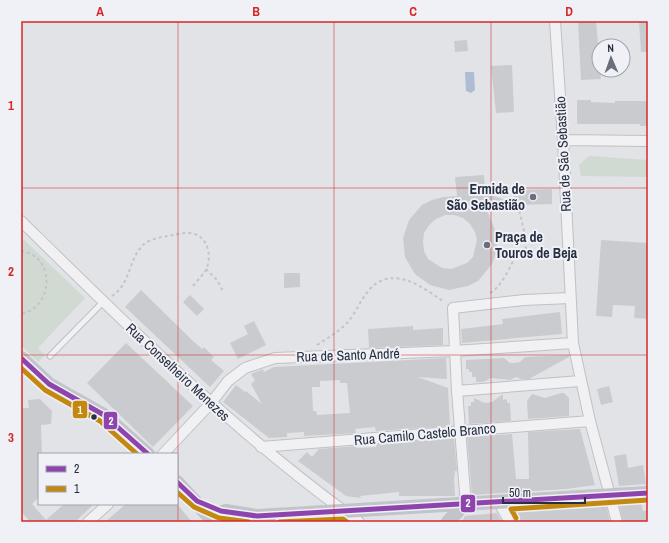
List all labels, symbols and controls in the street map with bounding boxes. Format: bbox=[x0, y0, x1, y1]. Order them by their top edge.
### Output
text: A bbox=[96, 3, 104, 20]
text: B bbox=[252, 3, 260, 20]
text: C bbox=[409, 3, 417, 20]
text: D bbox=[565, 3, 573, 20]
north arrow bbox=[591, 38, 631, 78]
text: N bbox=[607, 41, 614, 55]
street label: Rua de São Sebastião bbox=[551, 96, 575, 212]
text: 1 bbox=[8, 97, 14, 114]
place label: Ermida de São Sebastião bbox=[447, 180, 525, 214]
marker: Ermida de São Sebastião bbox=[528, 192, 538, 202]
place label: Praça de Touros de Beja bbox=[495, 228, 578, 262]
marker: Praça de Touros de Beja bbox=[482, 240, 492, 250]
text: 2 bbox=[8, 263, 14, 280]
street label: Rua Conselheiro Menezes bbox=[122, 319, 234, 425]
street label: Rua de Santo André bbox=[296, 344, 400, 366]
line badge: 1 bbox=[72, 400, 88, 419]
text: 1 bbox=[77, 403, 83, 417]
line badge: 2 bbox=[103, 411, 118, 430]
unlabelled marker bbox=[89, 412, 99, 422]
text: 2 bbox=[108, 414, 114, 428]
street label: Rua Camilo Castelo Branco bbox=[353, 419, 497, 449]
text: 3 bbox=[8, 429, 14, 446]
legend bbox=[38, 453, 178, 505]
text: 2 bbox=[74, 461, 79, 477]
scale bar bbox=[503, 479, 585, 505]
text: 1 bbox=[74, 481, 80, 497]
text: 50 m bbox=[509, 485, 531, 501]
line badge: 2 bbox=[460, 494, 476, 513]
text: 2 bbox=[465, 496, 471, 510]

